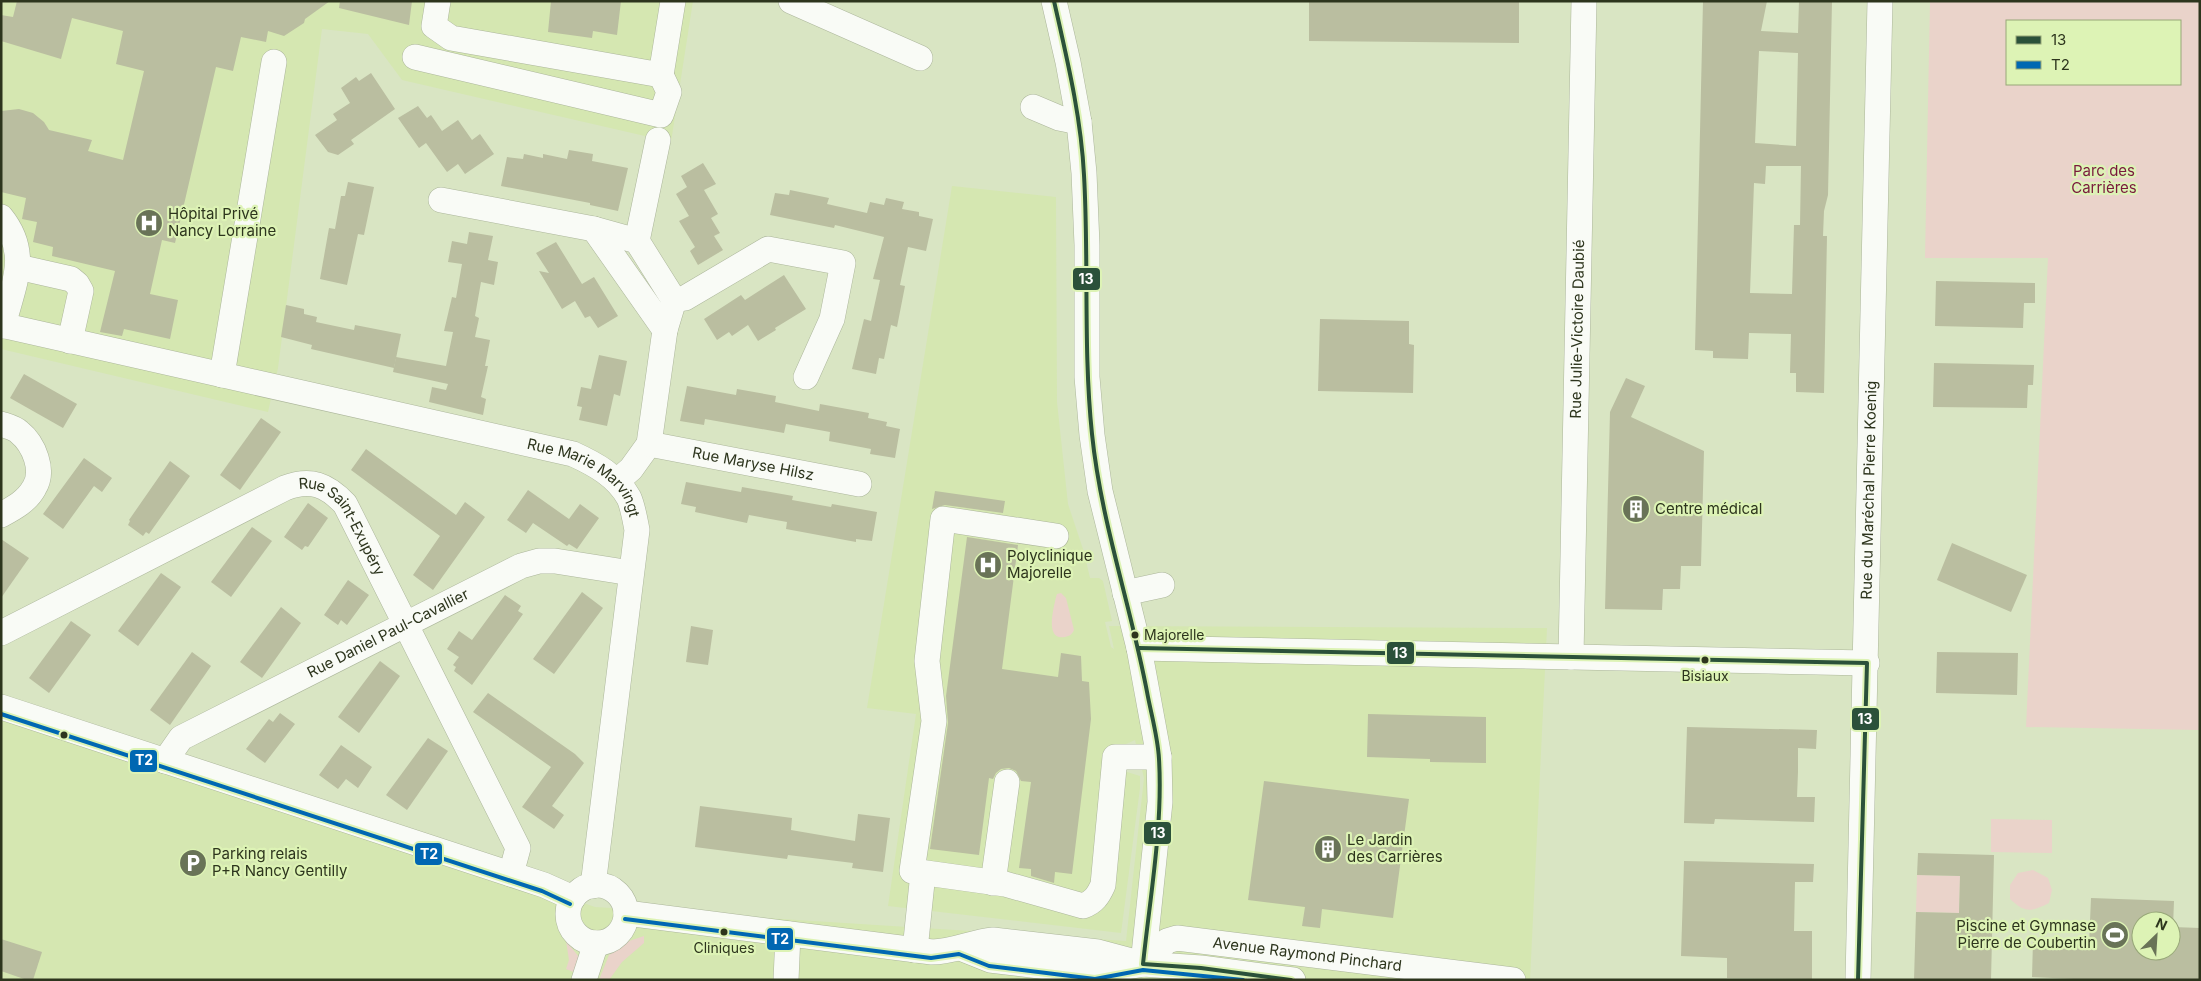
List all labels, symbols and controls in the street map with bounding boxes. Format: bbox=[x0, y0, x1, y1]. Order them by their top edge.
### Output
legend bbox=[2006, 20, 2181, 85]
text: 13 bbox=[2051, 30, 2066, 49]
text: T2 bbox=[2051, 55, 2070, 74]
park label: Parc des Carrières bbox=[2071, 161, 2137, 197]
place label: Hôpital Privé Nancy Lorraine bbox=[168, 204, 276, 240]
hospital icon: Hôpital Privé Nancy Lorraine bbox=[134, 208, 164, 238]
street label: Rue Julie-Victoire Daubié bbox=[1566, 239, 1588, 419]
line badge: 13 bbox=[1072, 267, 1101, 291]
text: 13 bbox=[1078, 270, 1094, 287]
street label: Rue du Maréchal Pierre Koenig bbox=[1857, 380, 1880, 600]
street label: Rue Marie Marvingt bbox=[525, 434, 644, 519]
street label: Rue Maryse Hilsz bbox=[691, 442, 816, 484]
street label: Rue Saint-Exupéry bbox=[298, 473, 390, 579]
building icon: Centre médical bbox=[1621, 494, 1651, 524]
place label: Centre médical bbox=[1655, 499, 1762, 518]
place label: Polyclinique Majorelle bbox=[1007, 546, 1092, 582]
hospital icon: Polyclinique Majorelle bbox=[973, 550, 1003, 580]
street label: Rue Daniel Paul-Cavallier bbox=[304, 584, 472, 682]
place label: Majorelle bbox=[1144, 626, 1204, 643]
marker: Majorelle bbox=[1130, 630, 1140, 640]
line badge: 13 bbox=[1386, 641, 1415, 665]
text: 13 bbox=[1392, 644, 1408, 661]
marker: Bisiaux bbox=[1700, 655, 1710, 665]
place label: Bisiaux bbox=[1681, 667, 1729, 684]
line badge: 13 bbox=[1851, 707, 1880, 731]
text: 13 bbox=[1857, 710, 1873, 727]
unlabelled marker bbox=[59, 730, 69, 740]
line badge: T2 bbox=[129, 749, 158, 773]
text: T2 bbox=[135, 751, 153, 768]
line badge: 13 bbox=[1143, 821, 1172, 845]
text: 13 bbox=[1150, 824, 1166, 841]
place label: Le Jardin des Carrières bbox=[1347, 830, 1443, 866]
building icon: Le Jardin des Carrières bbox=[1313, 834, 1343, 864]
line badge: T2 bbox=[414, 842, 443, 866]
place label: Parking relais P+R Nancy Gentilly bbox=[212, 844, 348, 880]
text: T2 bbox=[420, 845, 438, 862]
parking icon: Parking relais P+R Nancy Gentilly bbox=[178, 848, 208, 878]
north arrow bbox=[2131, 911, 2181, 961]
text: N bbox=[2153, 914, 2170, 934]
place label: Piscine et Gymnase Pierre de Coubertin bbox=[1956, 916, 2096, 952]
sports icon: Piscine et Gymnase Pierre de Coubertin bbox=[2100, 920, 2130, 950]
marker: Cliniques bbox=[719, 927, 729, 937]
line badge: T2 bbox=[766, 927, 794, 951]
text: T2 bbox=[771, 930, 789, 947]
street label: Avenue Raymond Pinchard bbox=[1212, 933, 1403, 975]
place label: Cliniques bbox=[693, 939, 755, 956]

